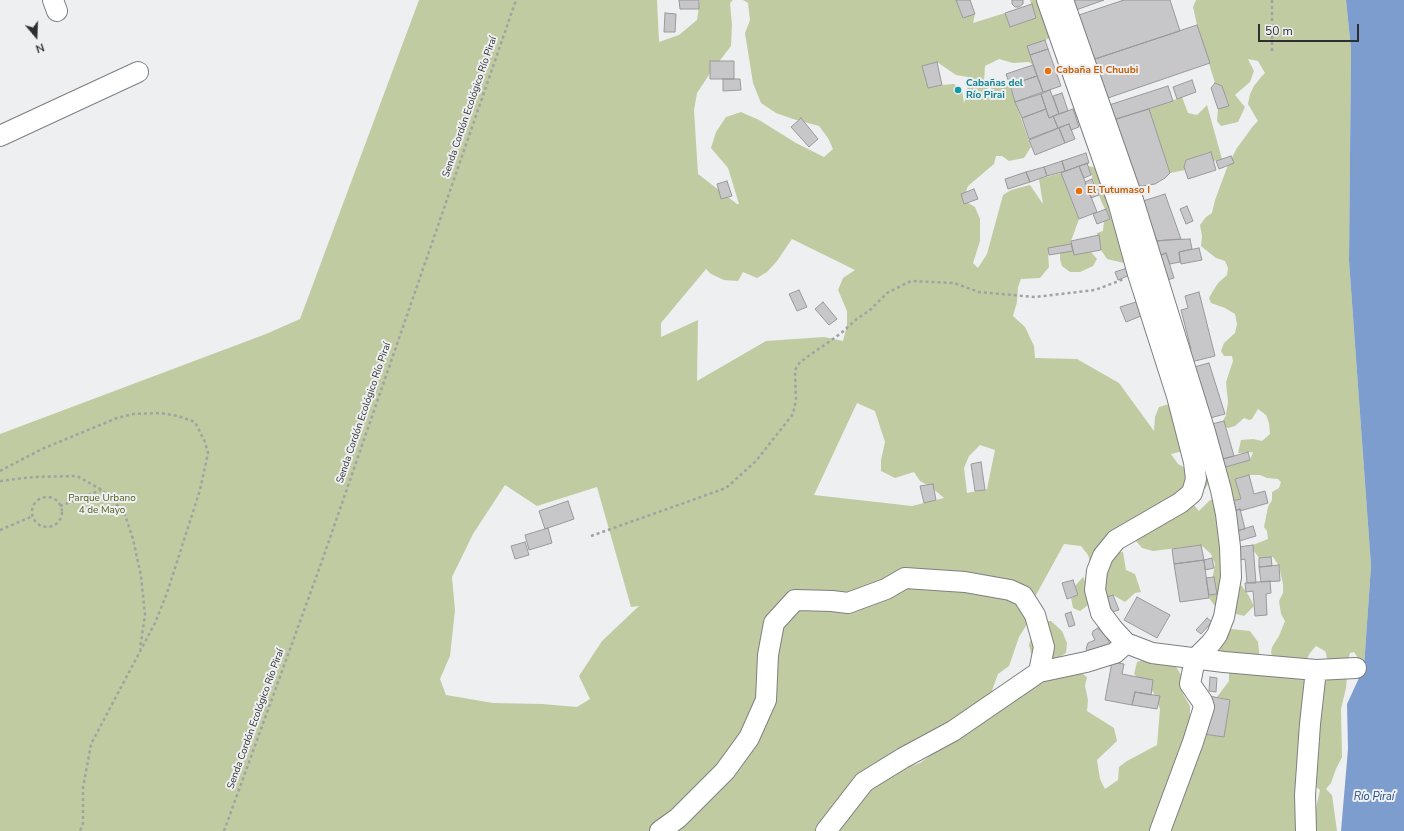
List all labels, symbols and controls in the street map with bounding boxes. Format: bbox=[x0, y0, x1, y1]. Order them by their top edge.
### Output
north arrow bbox=[16, 16, 56, 56]
scale bar bbox=[1260, 16, 1361, 42]
text: 50 m bbox=[1265, 23, 1293, 39]
street label: Senda Cordón Ecológico Río Piraí bbox=[440, 35, 500, 179]
text: N bbox=[34, 39, 46, 56]
place label: Cabaña El Chuubi bbox=[1056, 65, 1138, 77]
marker: Cabaña El Chuubi bbox=[1043, 66, 1053, 76]
place label: Cabañas del Río Pirai bbox=[966, 78, 1023, 102]
marker: Cabañas del Río Pirai bbox=[953, 85, 963, 95]
place label: El Tutumaso I bbox=[1087, 185, 1150, 197]
marker: El Tutumaso I bbox=[1074, 186, 1084, 196]
street label: Senda Cordón Ecológico Río Piraí bbox=[334, 341, 394, 485]
park label: Parque Urbano 4 de Mayo bbox=[68, 493, 136, 516]
street label: Senda Cordón Ecológico Río Piraí bbox=[225, 647, 287, 791]
water label: Río Piraí bbox=[1354, 790, 1394, 804]

